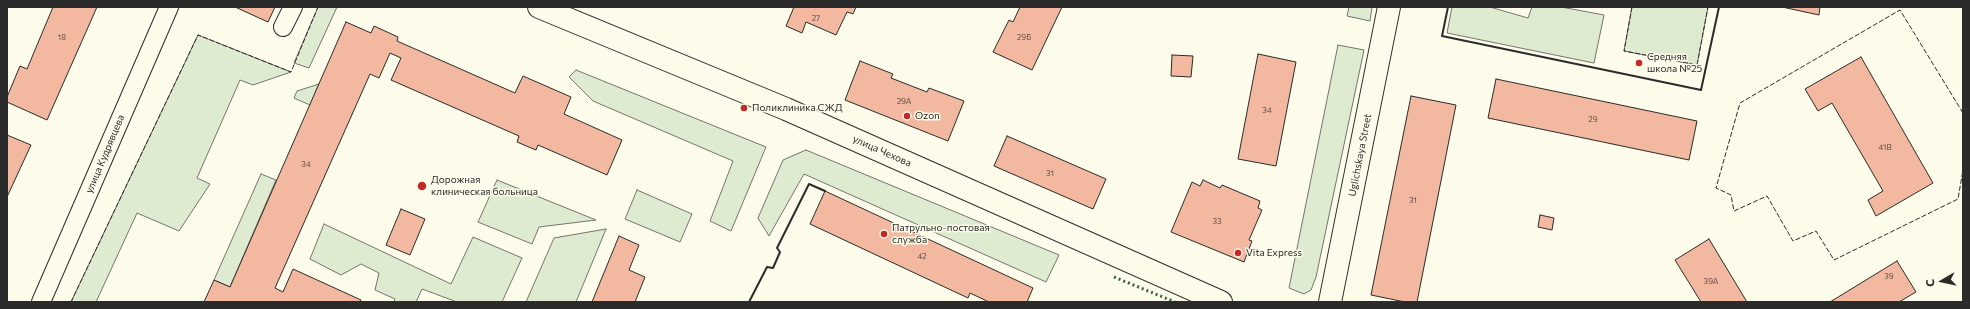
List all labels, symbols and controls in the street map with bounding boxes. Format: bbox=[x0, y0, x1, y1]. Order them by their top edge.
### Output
house number: 27 bbox=[812, 13, 820, 23]
house number: 18 bbox=[58, 32, 66, 42]
house number: 29Б bbox=[1017, 32, 1031, 42]
place label: Средняя школа №25 bbox=[1647, 51, 1702, 74]
marker: Средняя школа №25 bbox=[1634, 58, 1644, 68]
house number: 29А bbox=[897, 96, 911, 106]
place label: Поликлиника СЖД bbox=[752, 102, 843, 114]
marker: Поликлиника СЖД bbox=[739, 103, 749, 113]
house number: 34 bbox=[1262, 105, 1272, 115]
place label: Ozon bbox=[915, 110, 940, 122]
marker: Ozon bbox=[902, 111, 912, 121]
street label: улица Кудрявцева bbox=[83, 113, 127, 195]
street label: Uglichskaya Street bbox=[1346, 113, 1374, 197]
house number: 29 bbox=[1588, 114, 1598, 124]
street label: улица Чехова bbox=[851, 133, 913, 169]
house number: 41В bbox=[1878, 142, 1892, 152]
house number: 34 bbox=[301, 159, 311, 169]
house number: 31 bbox=[1046, 168, 1054, 178]
place label: Дорожная клиническая больница bbox=[431, 174, 538, 198]
marker: Дорожная клиническая больница bbox=[416, 180, 428, 192]
house number: 31 bbox=[1409, 195, 1417, 205]
house number: 33 bbox=[1212, 216, 1222, 226]
place label: Патрульно-постовая служба bbox=[892, 222, 990, 246]
marker: Патрульно-постовая служба bbox=[879, 229, 889, 239]
place label: Vita Express bbox=[1246, 247, 1302, 259]
marker: Vita Express bbox=[1233, 248, 1243, 258]
house number: 42 bbox=[917, 251, 927, 261]
north arrow bbox=[1922, 261, 1962, 301]
house number: 39 bbox=[1884, 271, 1894, 281]
house number: 39А bbox=[1704, 276, 1718, 286]
text: С bbox=[1923, 278, 1937, 288]

